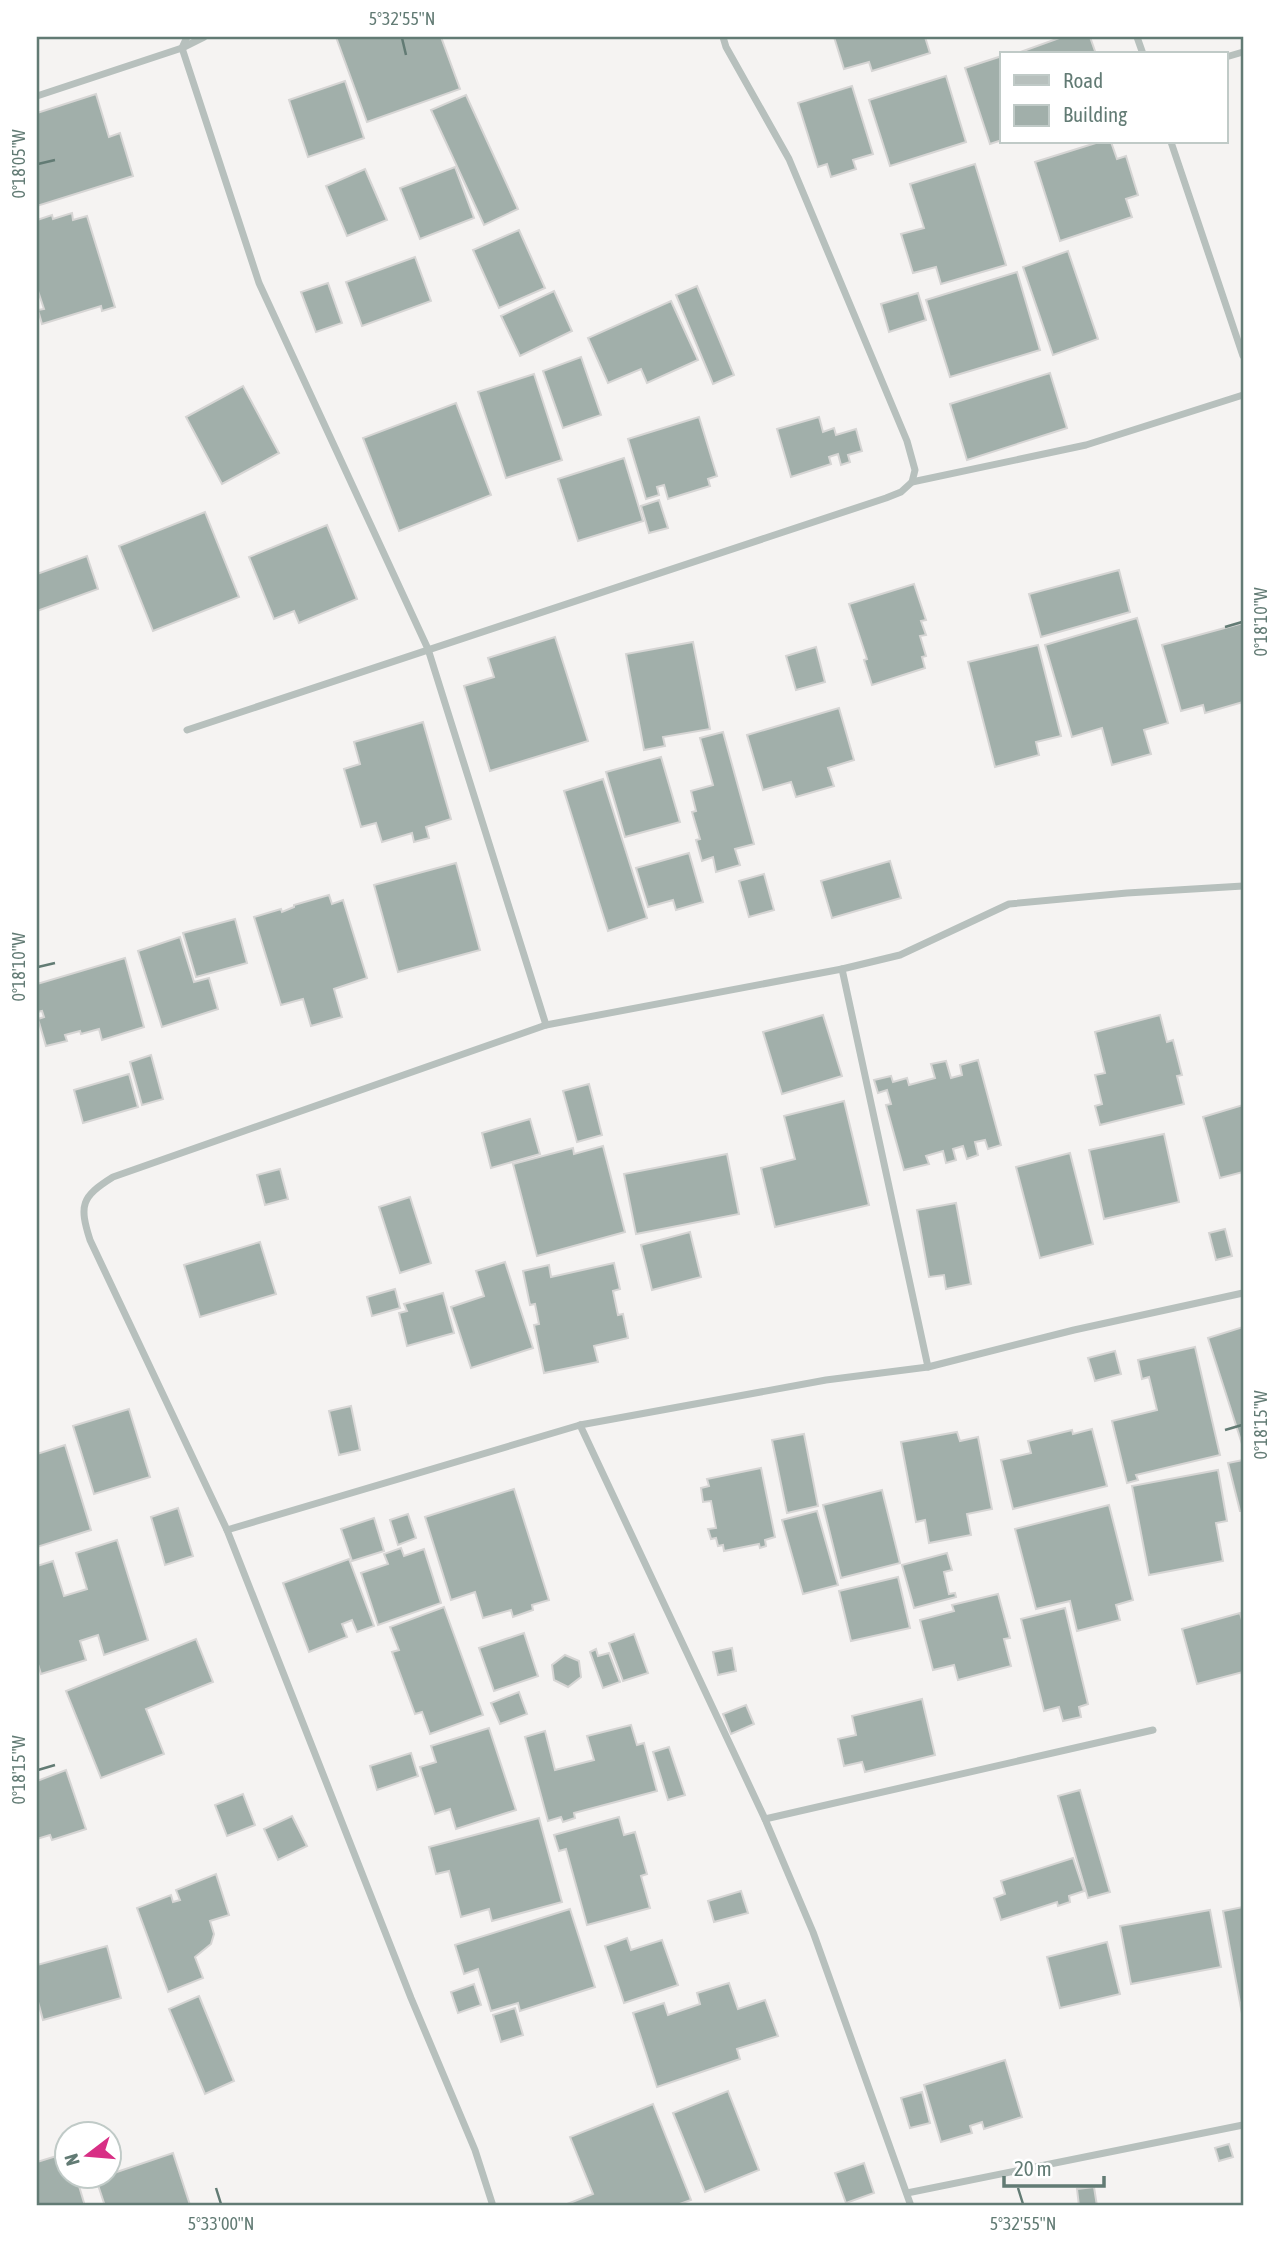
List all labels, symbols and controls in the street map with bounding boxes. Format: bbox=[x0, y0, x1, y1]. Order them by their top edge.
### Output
text: 5°32'55"N bbox=[369, 8, 435, 29]
legend bbox=[1000, 52, 1228, 144]
text: Road bbox=[1063, 68, 1103, 92]
text: Building bbox=[1063, 102, 1127, 126]
text: 0°18'05"W bbox=[8, 129, 29, 199]
text: 0°18'10"W bbox=[1250, 587, 1271, 657]
text: 0°18'10"W bbox=[8, 932, 29, 1002]
text: 0°18'15"W bbox=[1250, 1390, 1271, 1460]
text: 0°18'15"W bbox=[8, 1735, 29, 1805]
north arrow bbox=[52, 2120, 122, 2190]
scale bar bbox=[1004, 2145, 1103, 2189]
text: N bbox=[60, 2151, 84, 2168]
text: 20 m bbox=[1014, 2156, 1052, 2180]
text: 5°33'00"N bbox=[188, 2213, 254, 2234]
text: 5°32'55"N bbox=[990, 2213, 1056, 2234]

